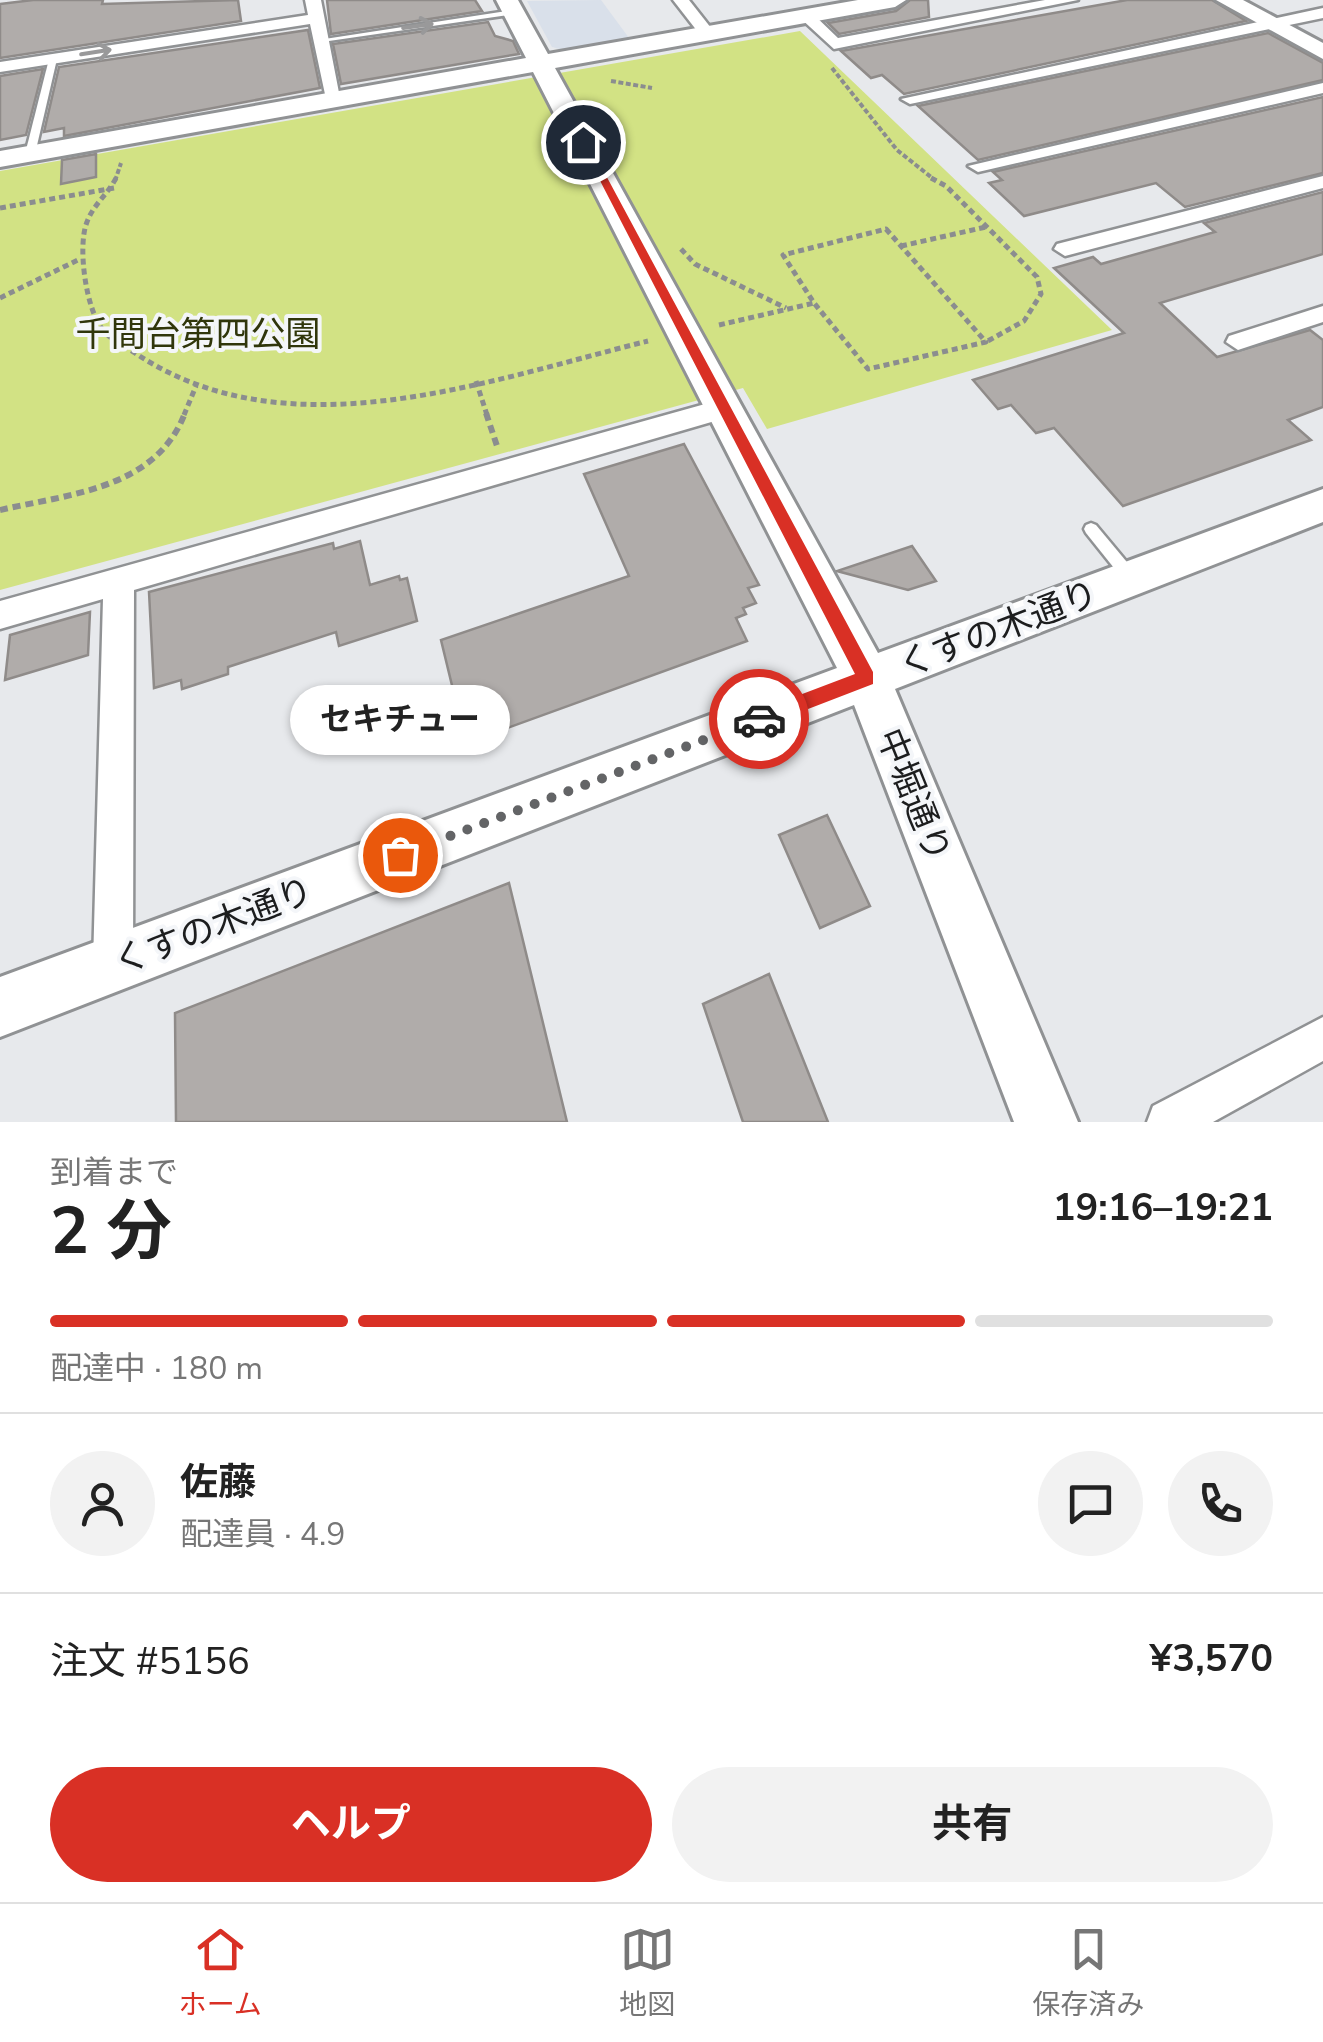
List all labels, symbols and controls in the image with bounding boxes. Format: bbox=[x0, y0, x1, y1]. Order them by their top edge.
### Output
one-way arrow bbox=[401, 16, 433, 34]
one-way arrow bbox=[80, 42, 112, 61]
pin bbox=[541, 100, 626, 185]
icon: home bbox=[556, 115, 611, 170]
park label: 千間台第四公園 bbox=[75, 311, 321, 358]
street label: くすの木通り bbox=[892, 570, 1105, 689]
courier bbox=[709, 669, 809, 769]
callout: セキチュー bbox=[290, 685, 510, 755]
icon: car bbox=[732, 692, 787, 747]
text: セキチュー bbox=[320, 698, 480, 741]
street label: 中堀通り bbox=[866, 721, 962, 869]
pin bbox=[358, 813, 443, 898]
icon: bag bbox=[373, 828, 428, 883]
street label: くすの木通り bbox=[107, 867, 320, 986]
text: 到着まで bbox=[50, 1151, 178, 1194]
text: 19:16–19:21 bbox=[1053, 1182, 1273, 1233]
text: 2 分 bbox=[50, 1187, 172, 1276]
text: 配達中 · 180 m bbox=[50, 1347, 263, 1390]
button: person bbox=[50, 1451, 155, 1556]
button: chat bbox=[1038, 1451, 1143, 1556]
button: phone bbox=[1168, 1451, 1273, 1556]
text: 佐藤 bbox=[180, 1457, 256, 1508]
text: 配達員 · 4.9 bbox=[180, 1513, 345, 1556]
text: ¥3,570 bbox=[1150, 1633, 1273, 1684]
text: 注文 #5156 bbox=[50, 1636, 250, 1687]
button: ヘルプ bbox=[50, 1767, 652, 1882]
button: 共有 bbox=[672, 1767, 1273, 1882]
tab: ホーム bbox=[179, 1922, 262, 2024]
tab: 地図 bbox=[619, 1922, 675, 2024]
tab: 保存済み bbox=[1032, 1922, 1144, 2024]

